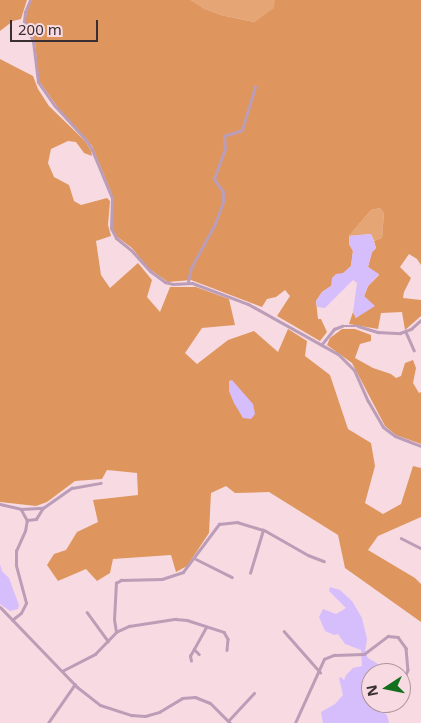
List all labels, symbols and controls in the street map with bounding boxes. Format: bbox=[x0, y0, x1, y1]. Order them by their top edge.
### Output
scale bar bbox=[12, 10, 100, 42]
text: 200 m bbox=[18, 19, 62, 39]
north arrow bbox=[361, 663, 411, 713]
text: N bbox=[361, 683, 382, 698]

